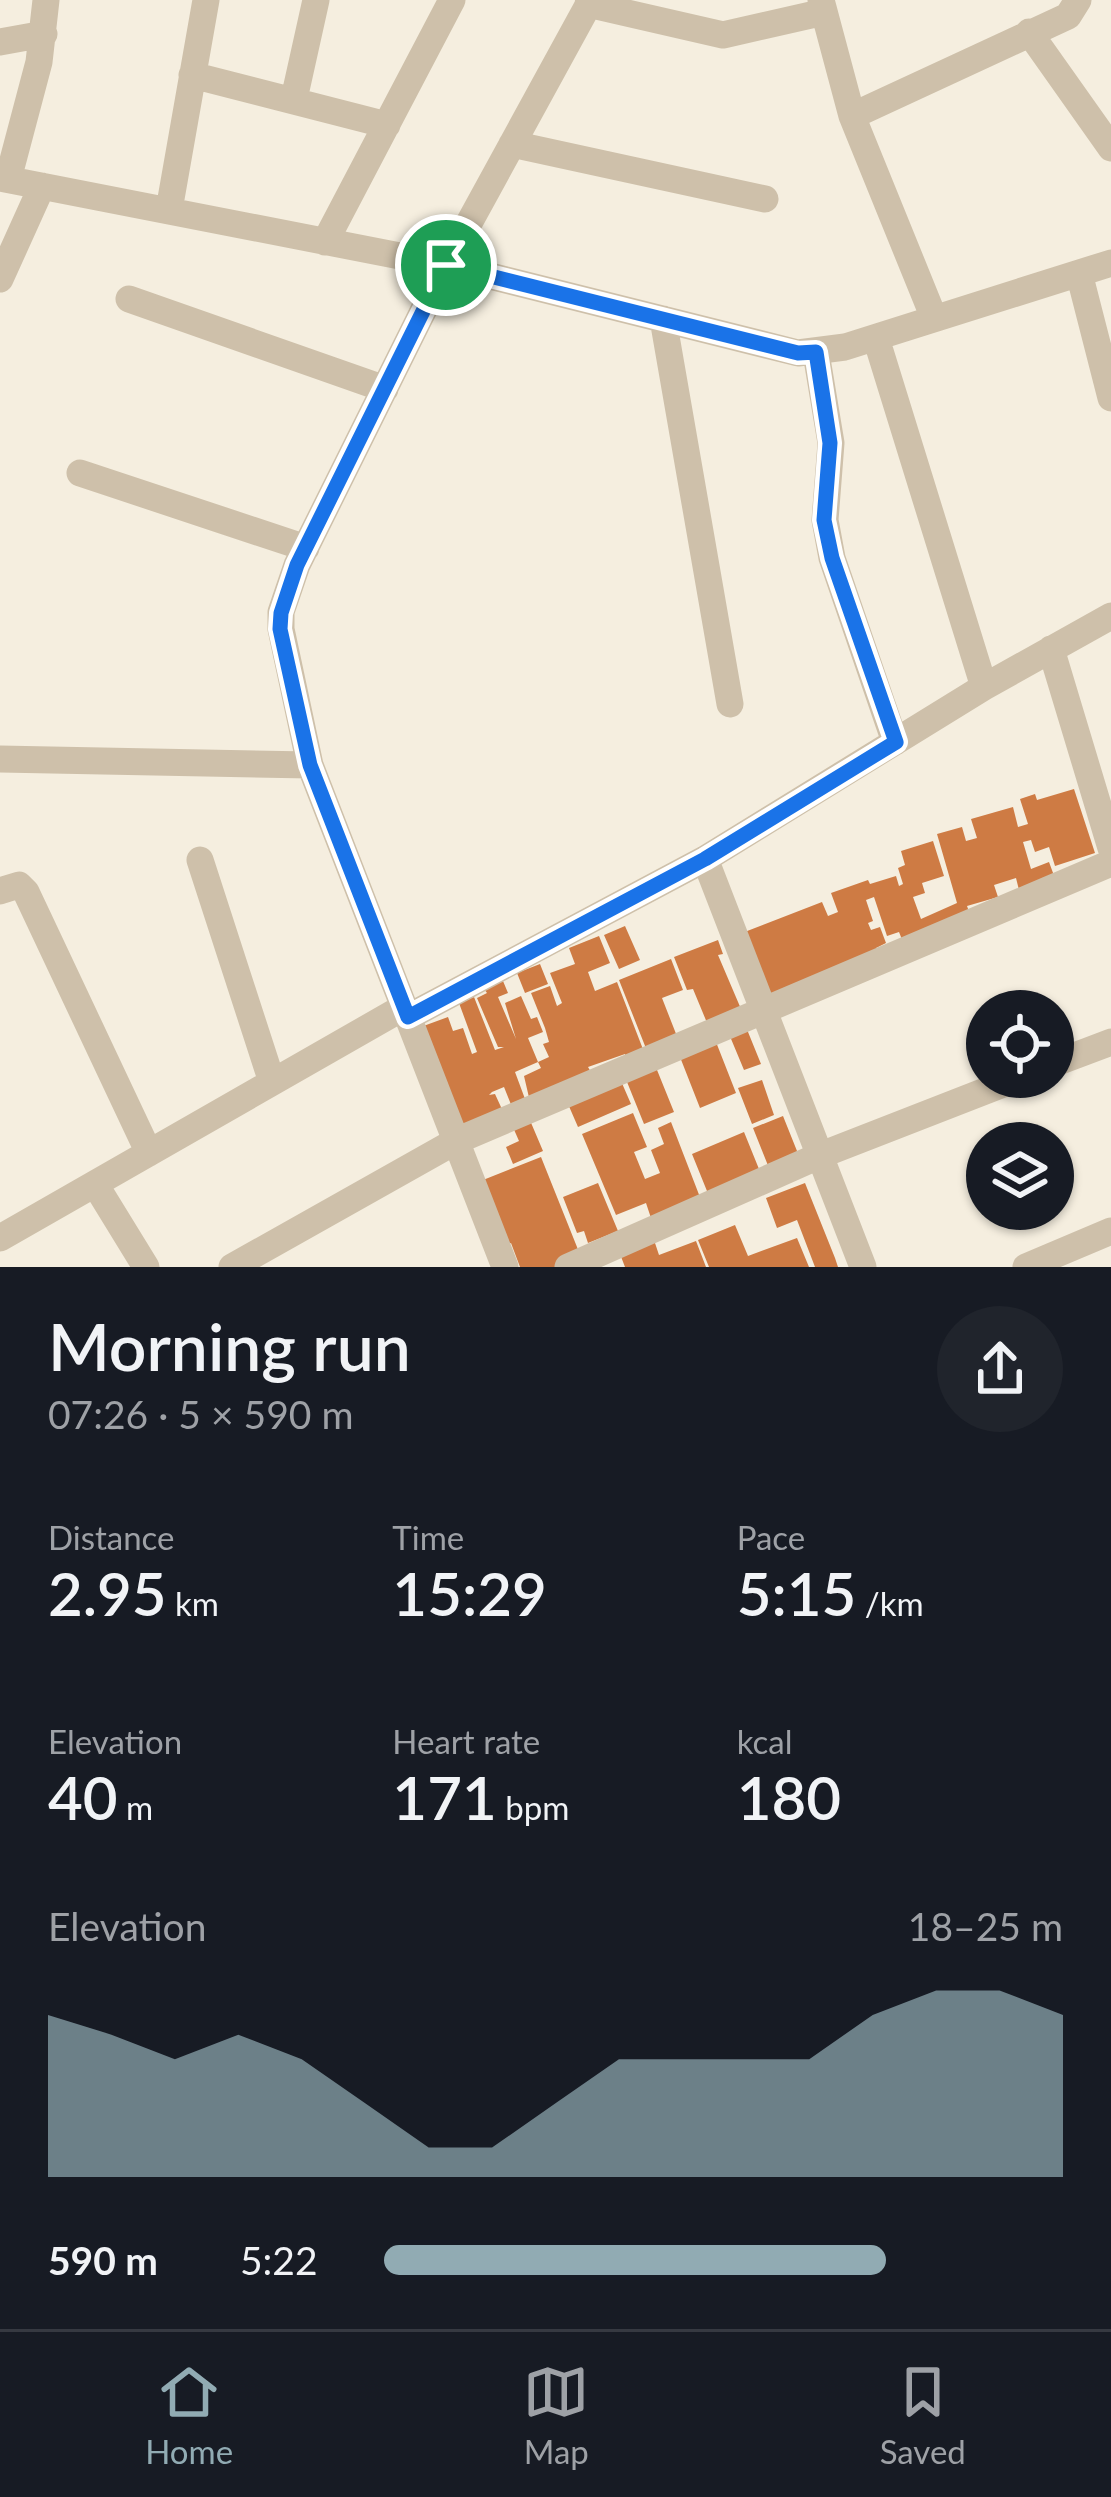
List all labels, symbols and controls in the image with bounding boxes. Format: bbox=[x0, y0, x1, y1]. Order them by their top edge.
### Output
pin bbox=[395, 214, 497, 316]
icon: arrive bbox=[413, 232, 479, 298]
map controls bbox=[966, 990, 1074, 1230]
button: locate bbox=[966, 990, 1074, 1098]
button: layers bbox=[966, 1122, 1074, 1230]
text: Morning run bbox=[48, 1306, 411, 1385]
button: share bbox=[937, 1306, 1063, 1432]
text: 07:26 · 5 × 590 m bbox=[48, 1391, 353, 1437]
text: Distance bbox=[48, 1517, 175, 1557]
text: Time bbox=[392, 1517, 464, 1557]
text: Pace bbox=[737, 1517, 805, 1557]
text: 2.95 bbox=[48, 1557, 167, 1629]
text: 15:29 bbox=[392, 1557, 547, 1629]
text: 5:15 bbox=[737, 1557, 856, 1629]
text: km bbox=[167, 1583, 219, 1623]
text: /km bbox=[856, 1583, 924, 1623]
text: Elevation bbox=[48, 1721, 182, 1761]
text: Heart rate bbox=[392, 1721, 540, 1761]
text: kcal bbox=[737, 1721, 792, 1761]
text: 40 bbox=[48, 1761, 118, 1833]
text: 171 bbox=[392, 1761, 497, 1833]
text: 180 bbox=[737, 1761, 841, 1833]
text: m bbox=[118, 1787, 153, 1827]
text: bpm bbox=[497, 1787, 569, 1827]
text: Elevation bbox=[48, 1903, 206, 1949]
text: 18–25 m bbox=[908, 1903, 1063, 1949]
text: 590 m bbox=[48, 2237, 158, 2283]
text: 5:22 bbox=[240, 2237, 318, 2283]
tab: Home bbox=[145, 2359, 233, 2471]
tab: Map bbox=[523, 2359, 589, 2471]
tab: Saved bbox=[880, 2359, 966, 2471]

